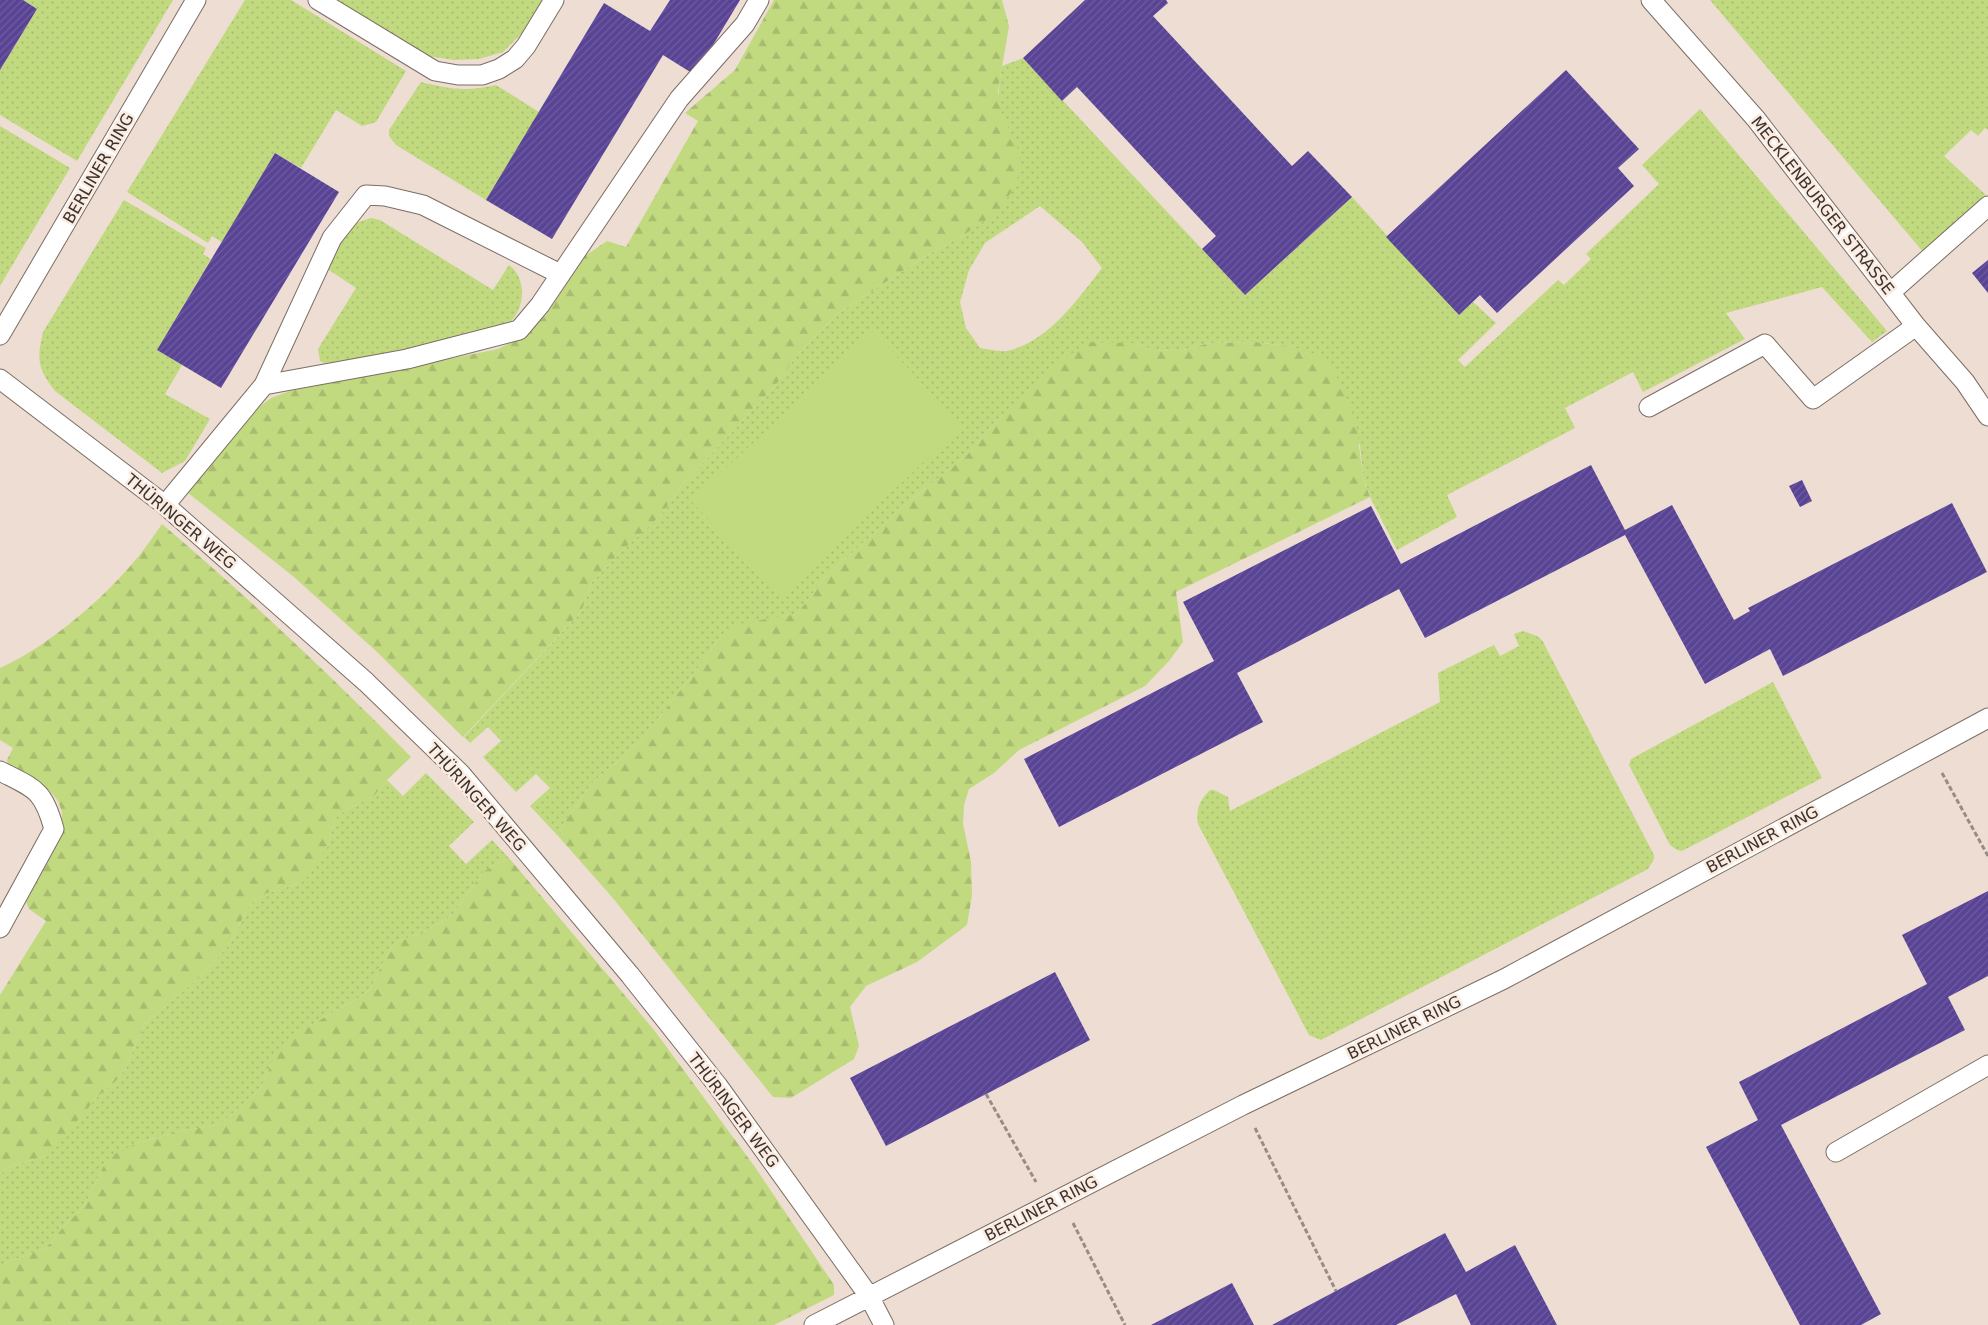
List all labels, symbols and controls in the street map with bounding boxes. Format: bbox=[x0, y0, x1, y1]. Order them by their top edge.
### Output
street label: BERLINER RING bbox=[59, 110, 138, 227]
street label: MECKLENBURGER STRASSE bbox=[1747, 112, 1898, 298]
street label: THÜRINGER WEG bbox=[121, 469, 240, 573]
street label: THÜRINGER WEG bbox=[423, 739, 530, 855]
street label: BERLINER RING bbox=[1703, 802, 1822, 877]
street label: BERLINER RING bbox=[1344, 992, 1464, 1063]
street label: THÜRINGER WEG bbox=[684, 1049, 783, 1171]
street label: BERLINER RING bbox=[982, 1172, 1101, 1245]

